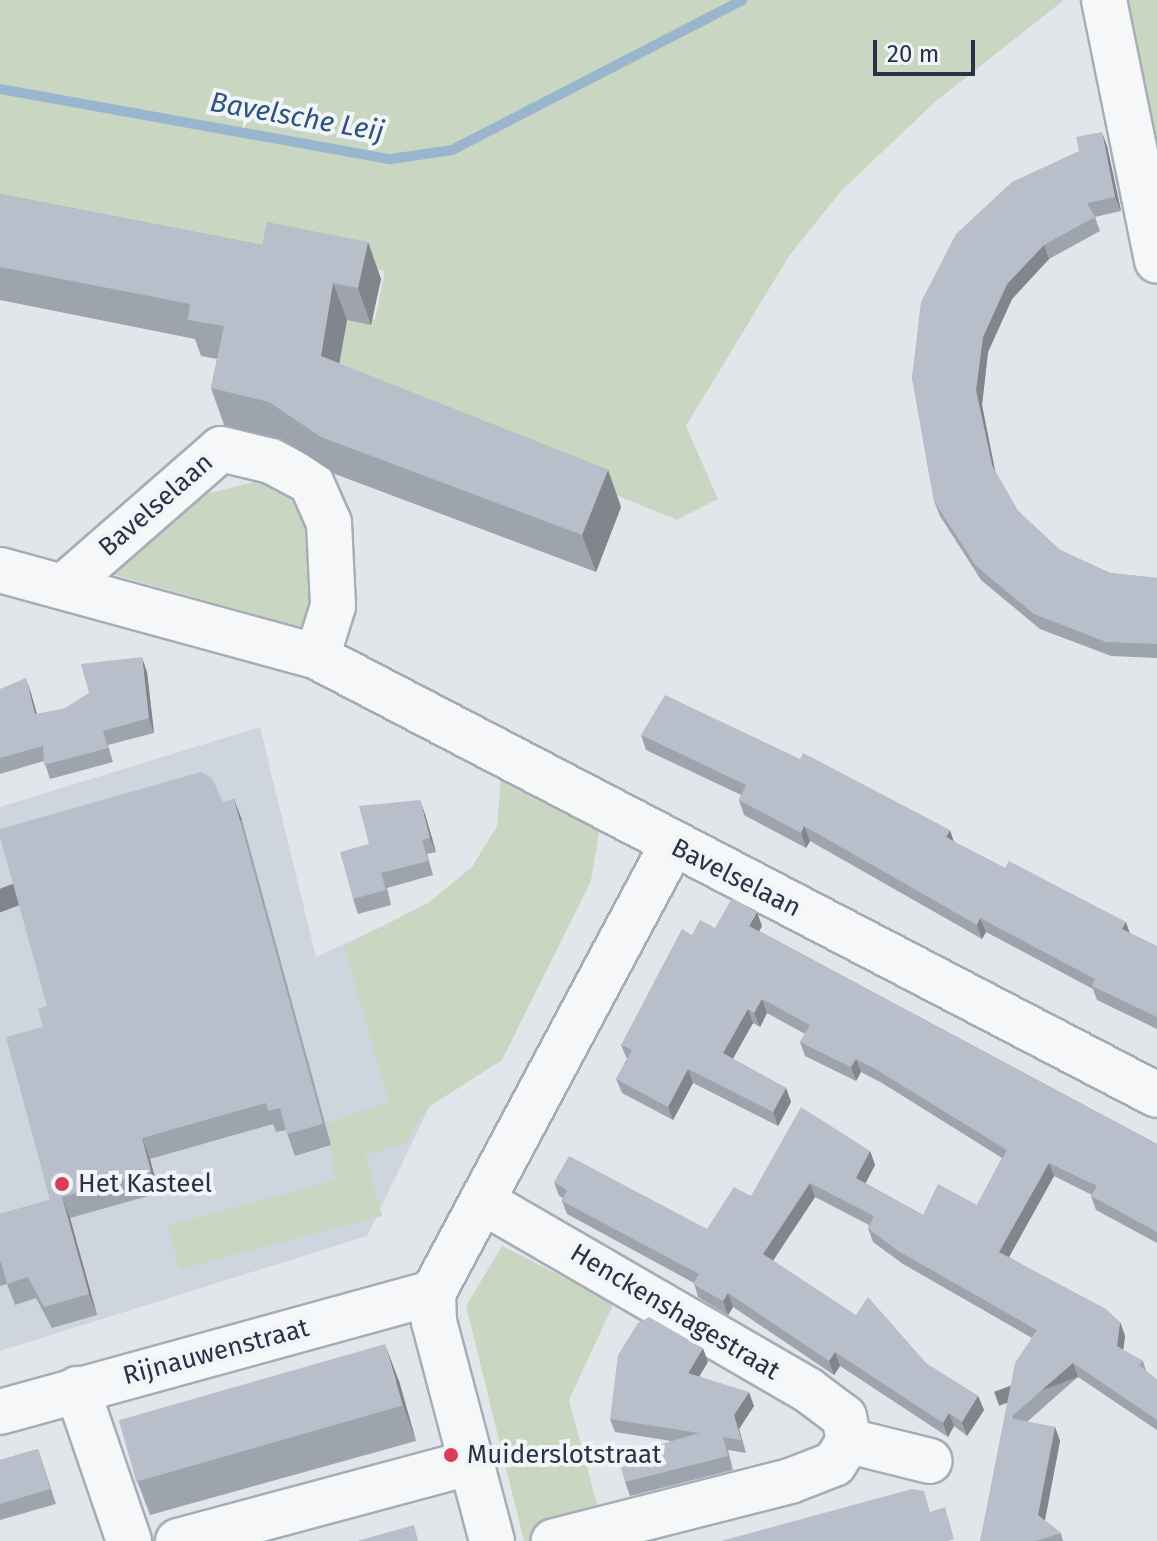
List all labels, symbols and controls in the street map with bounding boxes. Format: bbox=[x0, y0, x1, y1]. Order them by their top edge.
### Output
scale bar bbox=[877, 24, 979, 74]
text: 20 m bbox=[887, 40, 939, 68]
water label: Bavelsche Leij bbox=[207, 85, 387, 149]
street label: Bavelselaan bbox=[92, 447, 220, 563]
street label: Bavelselaan bbox=[666, 832, 806, 924]
place label: Het Kasteel bbox=[78, 1168, 212, 1200]
marker: Het Kasteel bbox=[53, 1175, 71, 1193]
street label: Henckenshagestraat bbox=[565, 1237, 785, 1387]
street label: Rijnauwenstraat bbox=[120, 1312, 312, 1392]
place label: Muiderslotstraat bbox=[467, 1439, 661, 1471]
marker: Muiderslotstraat bbox=[442, 1446, 460, 1464]

